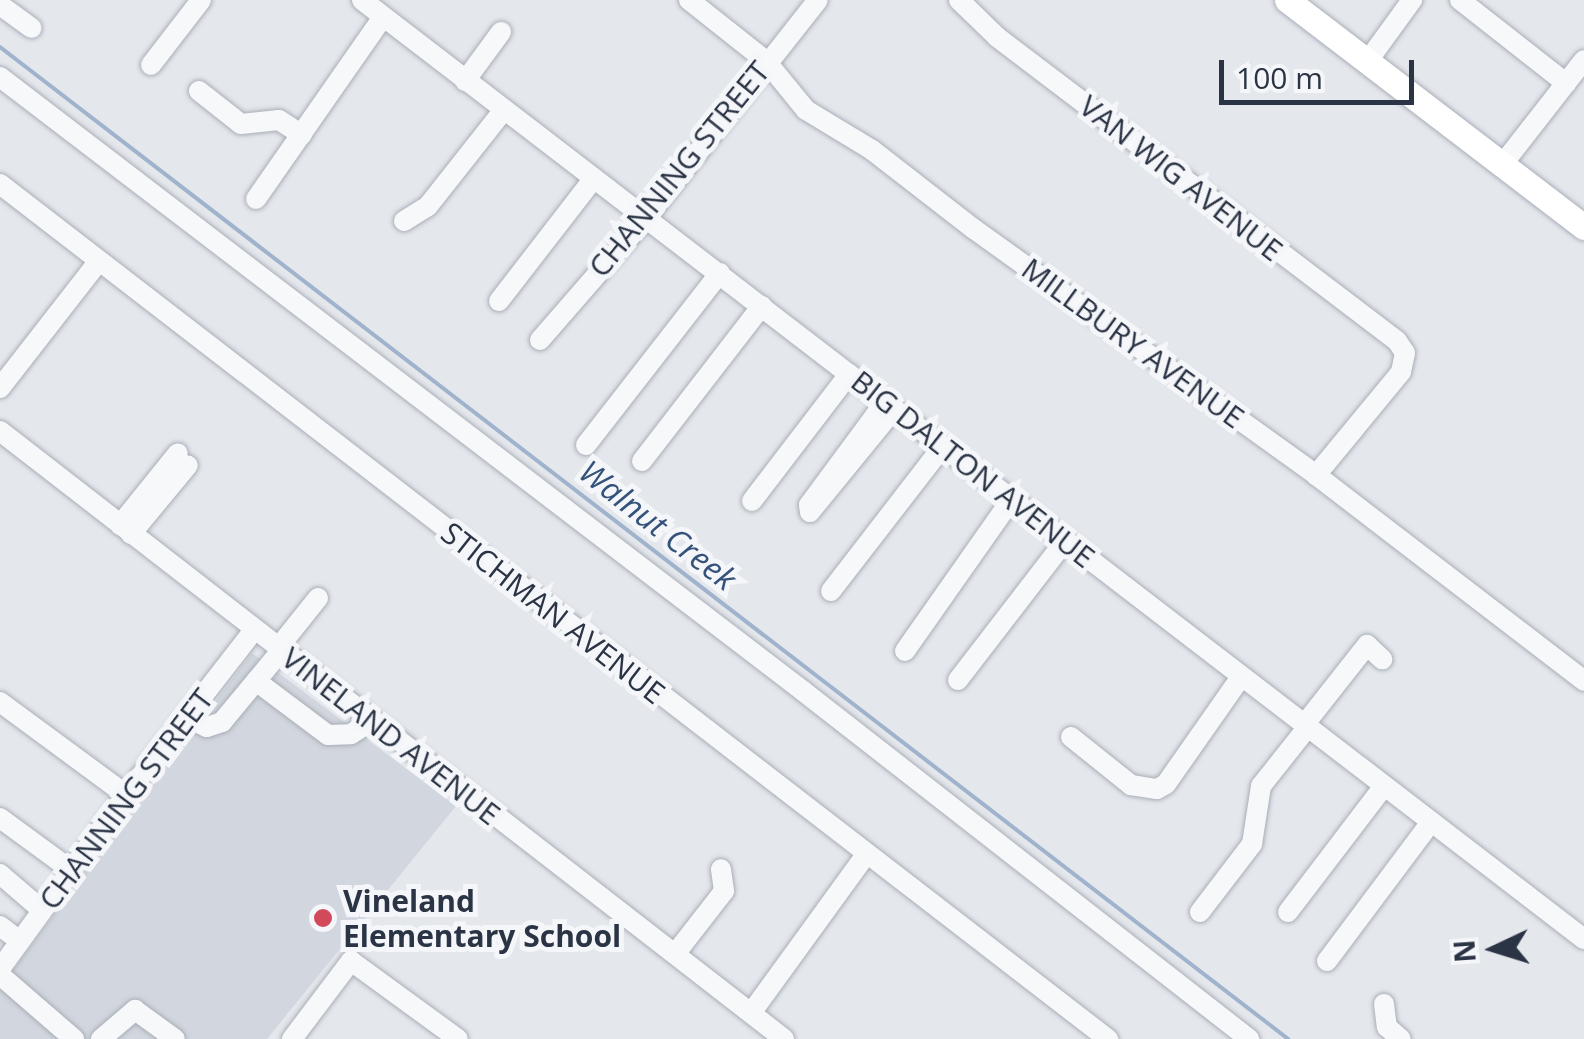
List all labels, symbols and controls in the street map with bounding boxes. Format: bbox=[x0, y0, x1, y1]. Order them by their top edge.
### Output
scale bar bbox=[1224, 40, 1419, 102]
street label: CHANNING STREET bbox=[581, 54, 777, 284]
text: 100 m bbox=[1236, 57, 1323, 98]
street label: VAN WIG AVENUE bbox=[1072, 88, 1290, 268]
street label: MILLBURY AVENUE bbox=[1015, 250, 1251, 436]
street label: BIG DALTON AVENUE bbox=[844, 363, 1102, 575]
water label: Walnut Creek bbox=[572, 452, 744, 598]
street label: STICHMAN AVENUE bbox=[434, 515, 672, 711]
street label: VINELAND AVENUE bbox=[275, 640, 507, 832]
street label: CHANNING STREET bbox=[31, 682, 221, 916]
place label: Vineland Elementary School bbox=[343, 883, 621, 954]
north arrow bbox=[1444, 899, 1544, 999]
marker: Vineland Elementary School bbox=[312, 907, 334, 929]
text: N bbox=[1444, 938, 1484, 964]

